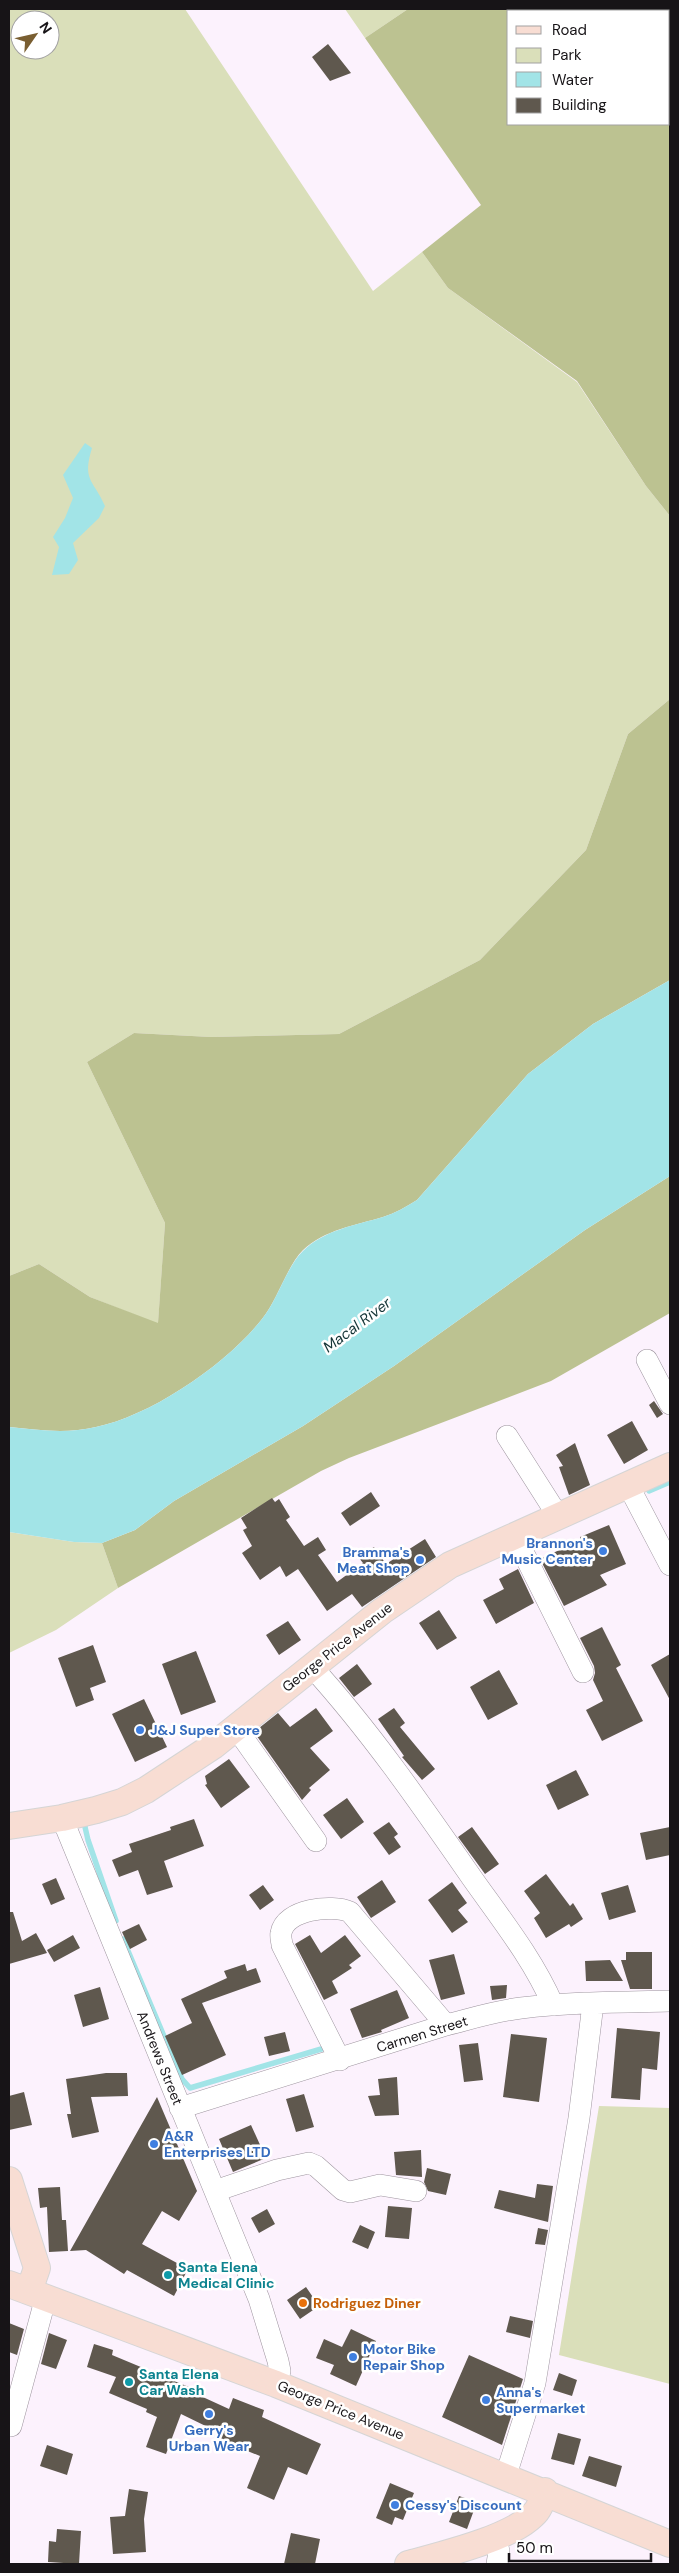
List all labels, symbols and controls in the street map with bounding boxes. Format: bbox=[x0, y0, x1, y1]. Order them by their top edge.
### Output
north arrow bbox=[10, 10, 60, 60]
legend bbox=[507, 10, 669, 125]
text: N bbox=[35, 18, 56, 37]
text: Road bbox=[552, 20, 587, 40]
text: Park bbox=[552, 45, 582, 65]
text: Water bbox=[552, 70, 594, 90]
text: Building bbox=[552, 95, 607, 115]
water label: Macal River bbox=[319, 1293, 395, 1357]
place label: Brannon's Music Center bbox=[501, 1534, 593, 1568]
place label: Bramma's Meat Shop bbox=[337, 1543, 410, 1577]
marker: Brannon's Music Center bbox=[597, 1545, 609, 1557]
marker: Bramma's Meat Shop bbox=[414, 1554, 426, 1566]
street label: George Price Avenue bbox=[278, 1598, 396, 1696]
place label: J&J Super Store bbox=[150, 1721, 260, 1739]
marker: J&J Super Store bbox=[134, 1724, 146, 1736]
street label: Andrews Street bbox=[133, 2008, 187, 2108]
street label: Carmen Street bbox=[374, 2012, 470, 2056]
place label: A&R Enterprises LTD bbox=[164, 2127, 271, 2161]
marker: A&R Enterprises LTD bbox=[148, 2138, 160, 2150]
place label: Santa Elena Medical Clinic bbox=[178, 2258, 274, 2292]
marker: Santa Elena Medical Clinic bbox=[162, 2269, 174, 2281]
place label: Rodriguez Diner bbox=[313, 2294, 421, 2312]
marker: Rodriguez Diner bbox=[297, 2297, 309, 2309]
place label: Motor Bike Repair Shop bbox=[363, 2340, 445, 2374]
marker: Motor Bike Repair Shop bbox=[347, 2351, 359, 2363]
place label: Santa Elena Car Wash bbox=[139, 2365, 219, 2399]
marker: Santa Elena Car Wash bbox=[123, 2376, 135, 2388]
street label: George Price Avenue bbox=[275, 2376, 407, 2444]
place label: Anna's Supermarket bbox=[496, 2383, 585, 2417]
marker: Anna's Supermarket bbox=[480, 2394, 492, 2406]
marker: Gerry's Urban Wear bbox=[203, 2408, 215, 2420]
place label: Gerry's Urban Wear bbox=[169, 2421, 250, 2455]
place label: Cessy's Discount bbox=[405, 2496, 522, 2514]
marker: Cessy's Discount bbox=[389, 2499, 401, 2511]
scale bar bbox=[509, 2530, 652, 2562]
text: 50 m bbox=[516, 2538, 553, 2558]

